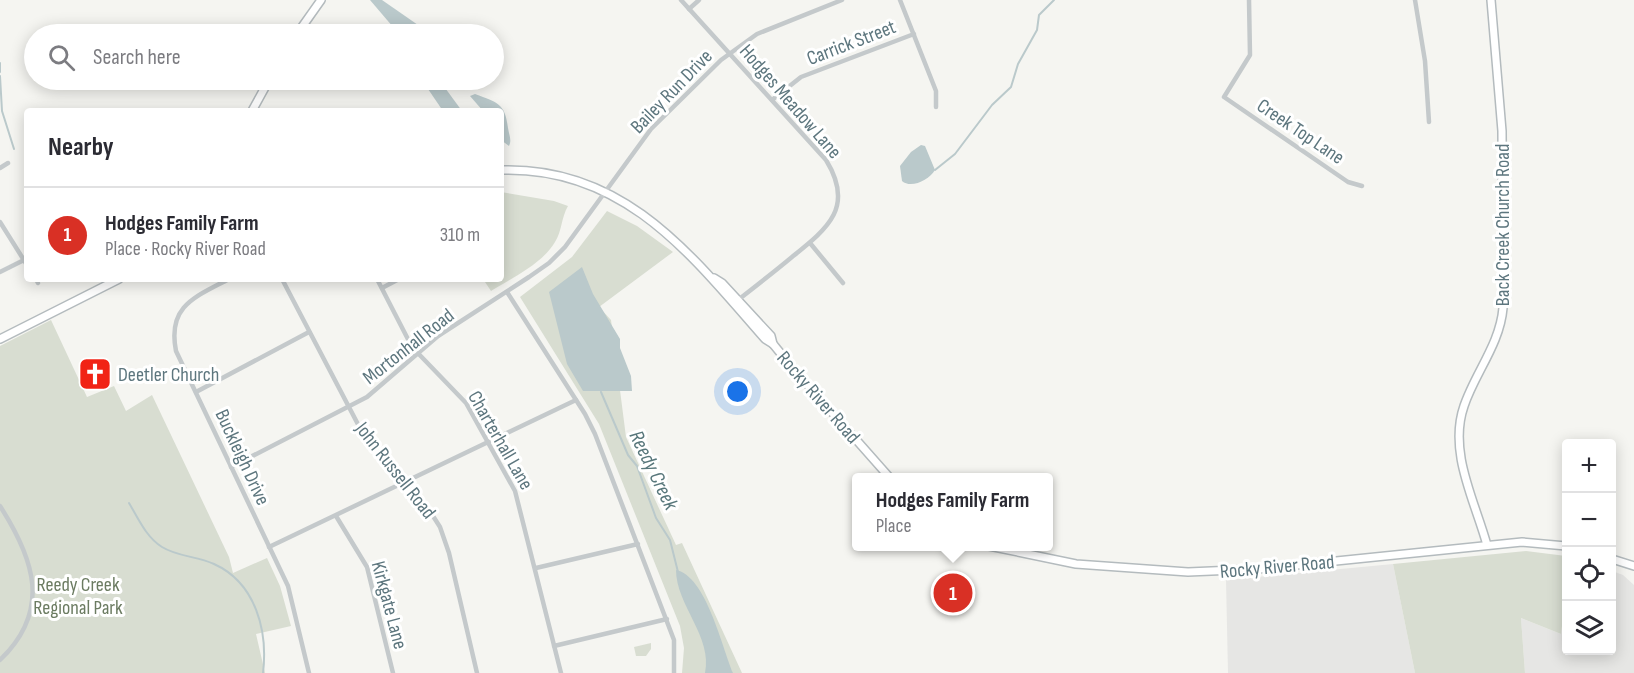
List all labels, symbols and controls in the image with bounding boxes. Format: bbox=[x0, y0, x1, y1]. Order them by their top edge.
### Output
street label: Carrick Street bbox=[804, 15, 899, 71]
search box bbox=[24, 24, 504, 90]
street label: Hodges Meadow Lane bbox=[734, 40, 846, 164]
icon: search bbox=[45, 41, 78, 74]
text: Search here bbox=[93, 44, 180, 71]
street label: Bailey Run Drive bbox=[626, 45, 718, 139]
street label: Creek Top Lane bbox=[1252, 94, 1349, 170]
text: Nearby bbox=[48, 132, 114, 163]
street label: Back Creek Church Road bbox=[1491, 144, 1515, 306]
text: Hodges Family Farm bbox=[105, 210, 259, 237]
text: 1 bbox=[64, 223, 71, 247]
text: 310 m bbox=[440, 223, 480, 247]
text: Place · Rocky River Road bbox=[105, 237, 266, 261]
street label: Mortonhall Road bbox=[358, 304, 459, 390]
street label: Rocky River Road bbox=[772, 347, 865, 449]
church icon: Deetler Church bbox=[77, 356, 113, 392]
place label: Deetler Church bbox=[118, 363, 219, 387]
your location bbox=[723, 377, 752, 406]
street label: Charterhall Lane bbox=[462, 387, 538, 494]
street label: Buckleigh Drive bbox=[209, 406, 275, 509]
street label: John Russell Road bbox=[349, 417, 441, 524]
water label: Reedy Creek bbox=[624, 426, 684, 515]
map controls bbox=[1562, 439, 1616, 655]
button: + bbox=[1562, 439, 1616, 493]
popup bbox=[852, 473, 1053, 551]
text: Hodges Family Farm bbox=[876, 487, 1029, 514]
button: − bbox=[1562, 493, 1616, 547]
text: Place bbox=[876, 514, 912, 538]
button: locate bbox=[1562, 547, 1616, 601]
street label: Rocky River Road bbox=[1219, 550, 1335, 584]
street label: Kirkgate Lane bbox=[366, 559, 412, 652]
pin: 1 bbox=[934, 570, 972, 616]
park label: Reedy Creek Regional Park bbox=[33, 573, 123, 620]
button: layers bbox=[1562, 601, 1616, 655]

